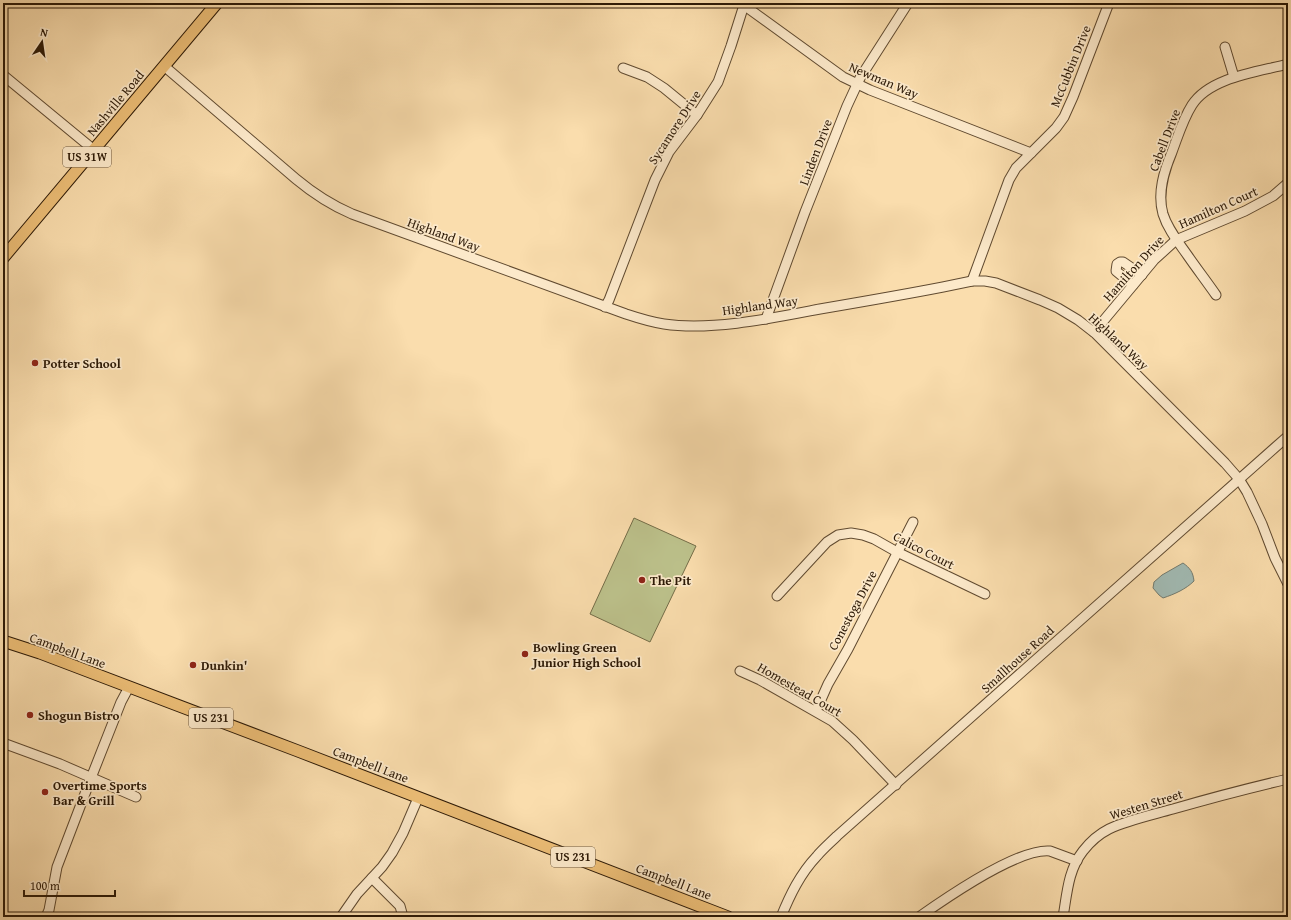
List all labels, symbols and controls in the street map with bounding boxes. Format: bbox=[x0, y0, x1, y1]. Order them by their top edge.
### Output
north arrow bbox=[22, 22, 62, 62]
street label: McCubbin Drive bbox=[1045, 22, 1096, 110]
text: N bbox=[39, 24, 50, 41]
street label: Newman Way bbox=[846, 57, 922, 104]
street label: Nashville Road bbox=[82, 66, 149, 140]
street label: Sycamore Drive bbox=[643, 86, 706, 168]
street label: Cabell Drive bbox=[1144, 106, 1185, 174]
street label: Linden Drive bbox=[794, 116, 837, 188]
road number: US 31W bbox=[63, 147, 111, 167]
street label: Hamilton Court bbox=[1176, 181, 1261, 233]
street label: Highland Way bbox=[405, 213, 483, 257]
street label: Hamilton Drive bbox=[1098, 231, 1168, 306]
street label: Highland Way bbox=[721, 291, 800, 320]
street label: Highland Way bbox=[1084, 308, 1153, 375]
place label: Potter School bbox=[43, 354, 121, 373]
marker: Potter School bbox=[30, 358, 40, 368]
street label: Calico Court bbox=[890, 527, 958, 574]
street label: Conestoga Drive bbox=[823, 567, 882, 654]
place label: The Pit bbox=[650, 571, 691, 590]
marker: The Pit bbox=[637, 575, 647, 585]
street label: Smallhouse Road bbox=[977, 621, 1058, 697]
street label: Campbell Lane bbox=[27, 628, 109, 673]
place label: Bowling Green Junior High School bbox=[531, 638, 641, 672]
marker: Bowling Green Junior High School bbox=[520, 649, 530, 659]
place label: Dunkin' bbox=[201, 656, 247, 675]
street label: Homestead Court bbox=[754, 658, 846, 721]
marker: Dunkin' bbox=[188, 660, 198, 670]
place label: Shogun Bistro bbox=[38, 706, 120, 725]
road number: US 231 bbox=[189, 708, 233, 728]
marker: Shogun Bistro bbox=[25, 710, 35, 720]
street label: Campbell Lane bbox=[330, 741, 411, 788]
place label: Overtime Sports Bar & Grill bbox=[53, 776, 147, 810]
street label: Westen Street bbox=[1107, 784, 1185, 825]
marker: Overtime Sports Bar & Grill bbox=[40, 787, 50, 797]
road number: US 231 bbox=[551, 847, 595, 867]
street label: Campbell Lane bbox=[633, 858, 714, 905]
scale bar bbox=[24, 872, 115, 898]
text: 100 m bbox=[30, 877, 60, 894]

